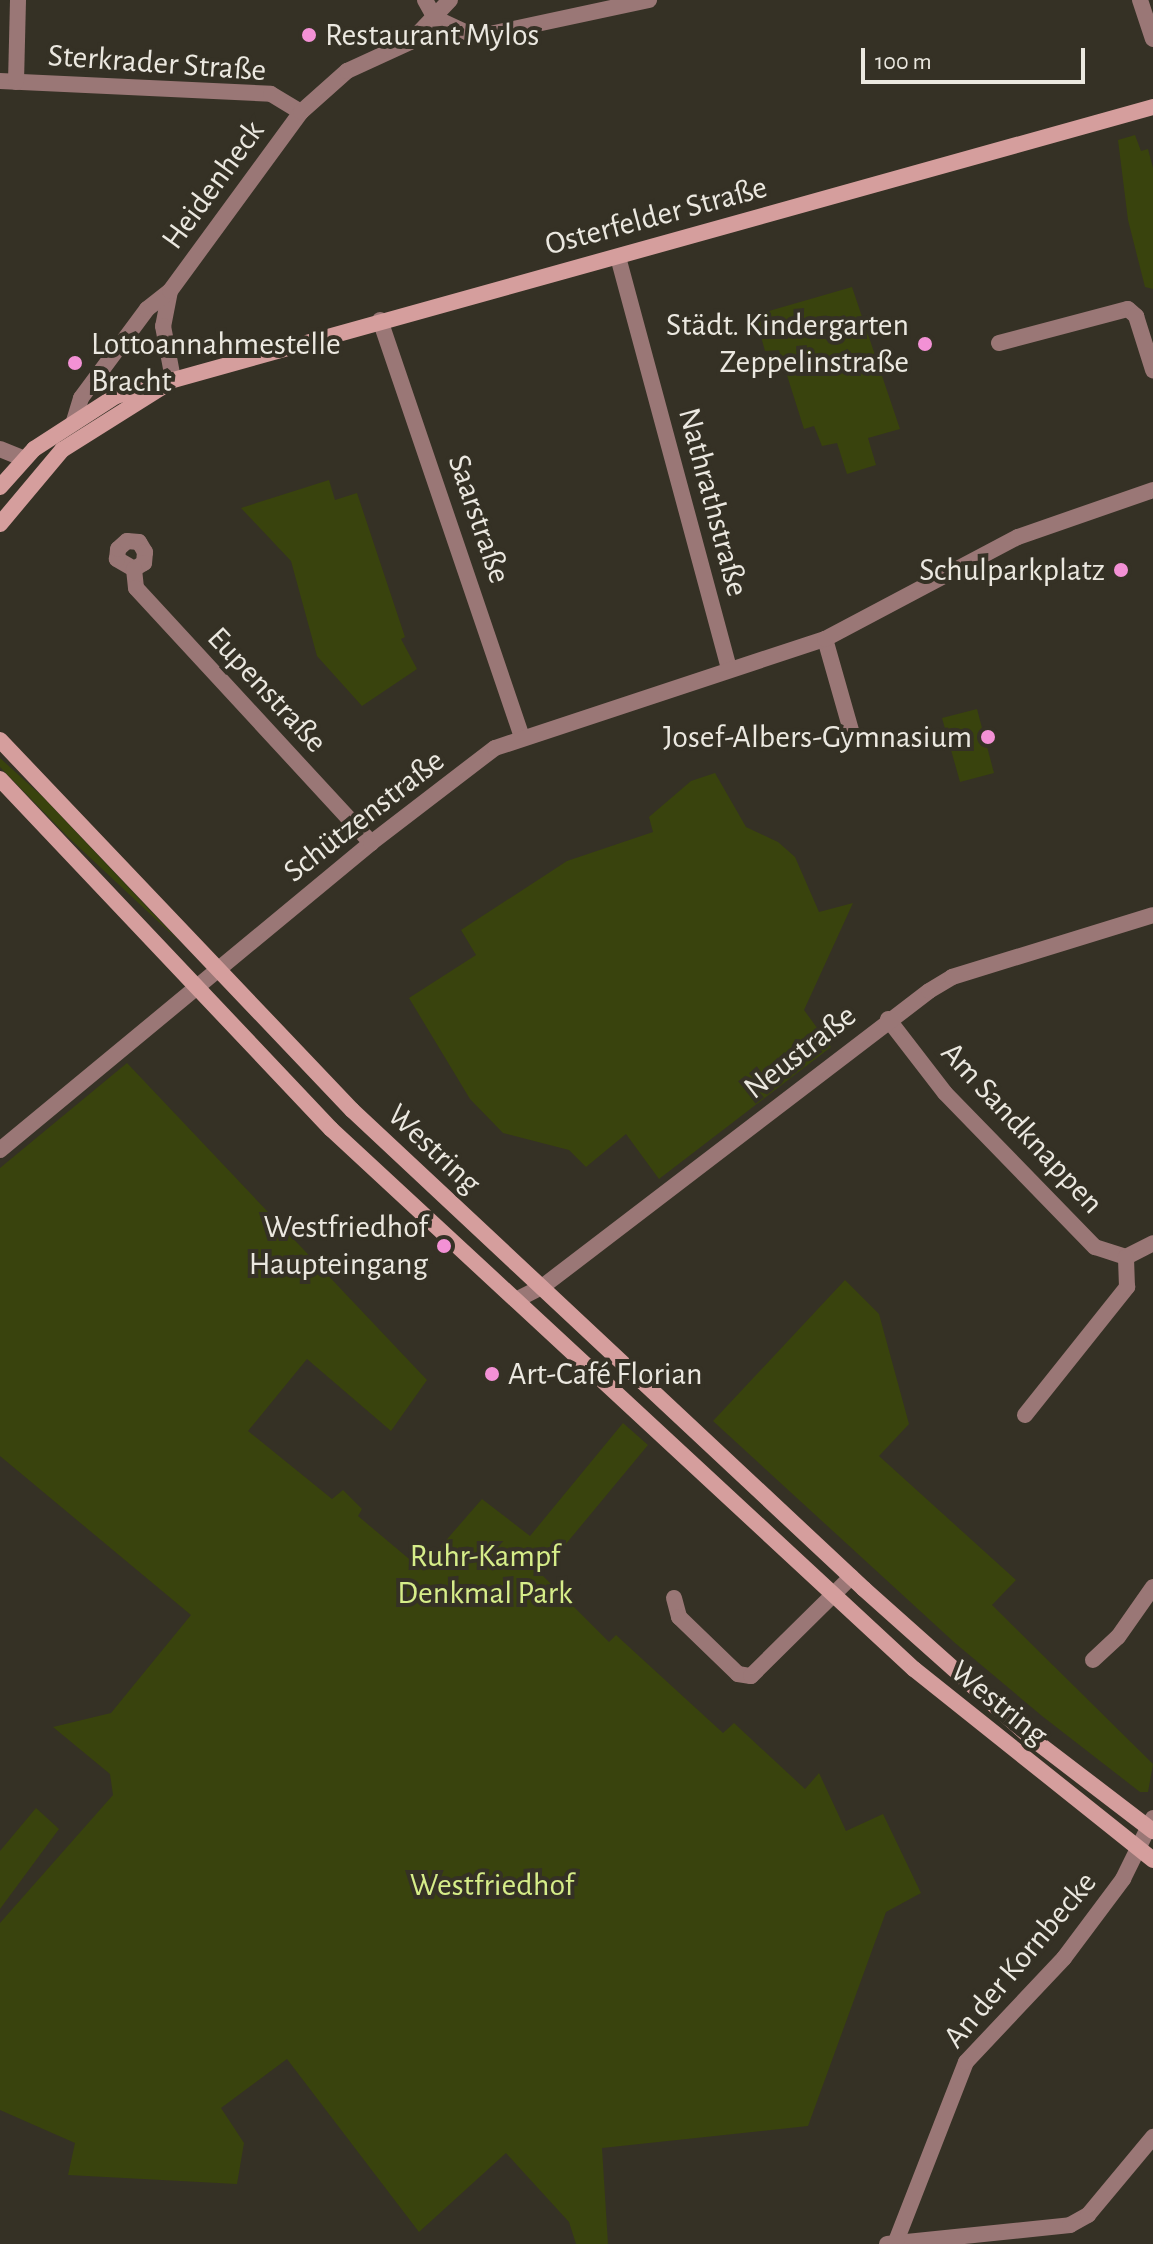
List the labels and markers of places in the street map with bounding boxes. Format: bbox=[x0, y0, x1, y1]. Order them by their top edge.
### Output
place label: Restaurant Mylos bbox=[325, 16, 539, 54]
marker: Restaurant Mylos bbox=[300, 26, 318, 44]
place label: Städt. Kindergarten Zeppelinstraße bbox=[666, 307, 909, 382]
place label: Lottoannahmestelle Bracht bbox=[91, 326, 341, 401]
marker: Städt. Kindergarten Zeppelinstraße bbox=[916, 335, 934, 353]
marker: Lottoannahmestelle Bracht bbox=[66, 354, 84, 372]
place label: Schulparkplatz bbox=[919, 551, 1105, 589]
marker: Schulparkplatz bbox=[1112, 561, 1130, 579]
place label: Josef-Albers-Gymnasium bbox=[663, 718, 972, 756]
marker: Josef-Albers-Gymnasium bbox=[979, 728, 997, 746]
place label: Westfriedhof Haupteingang bbox=[249, 1209, 428, 1284]
marker: Westfriedhof Haupteingang bbox=[435, 1237, 453, 1255]
place label: Art-Café Florian bbox=[508, 1355, 703, 1393]
marker: Art-Café Florian bbox=[483, 1365, 501, 1383]

